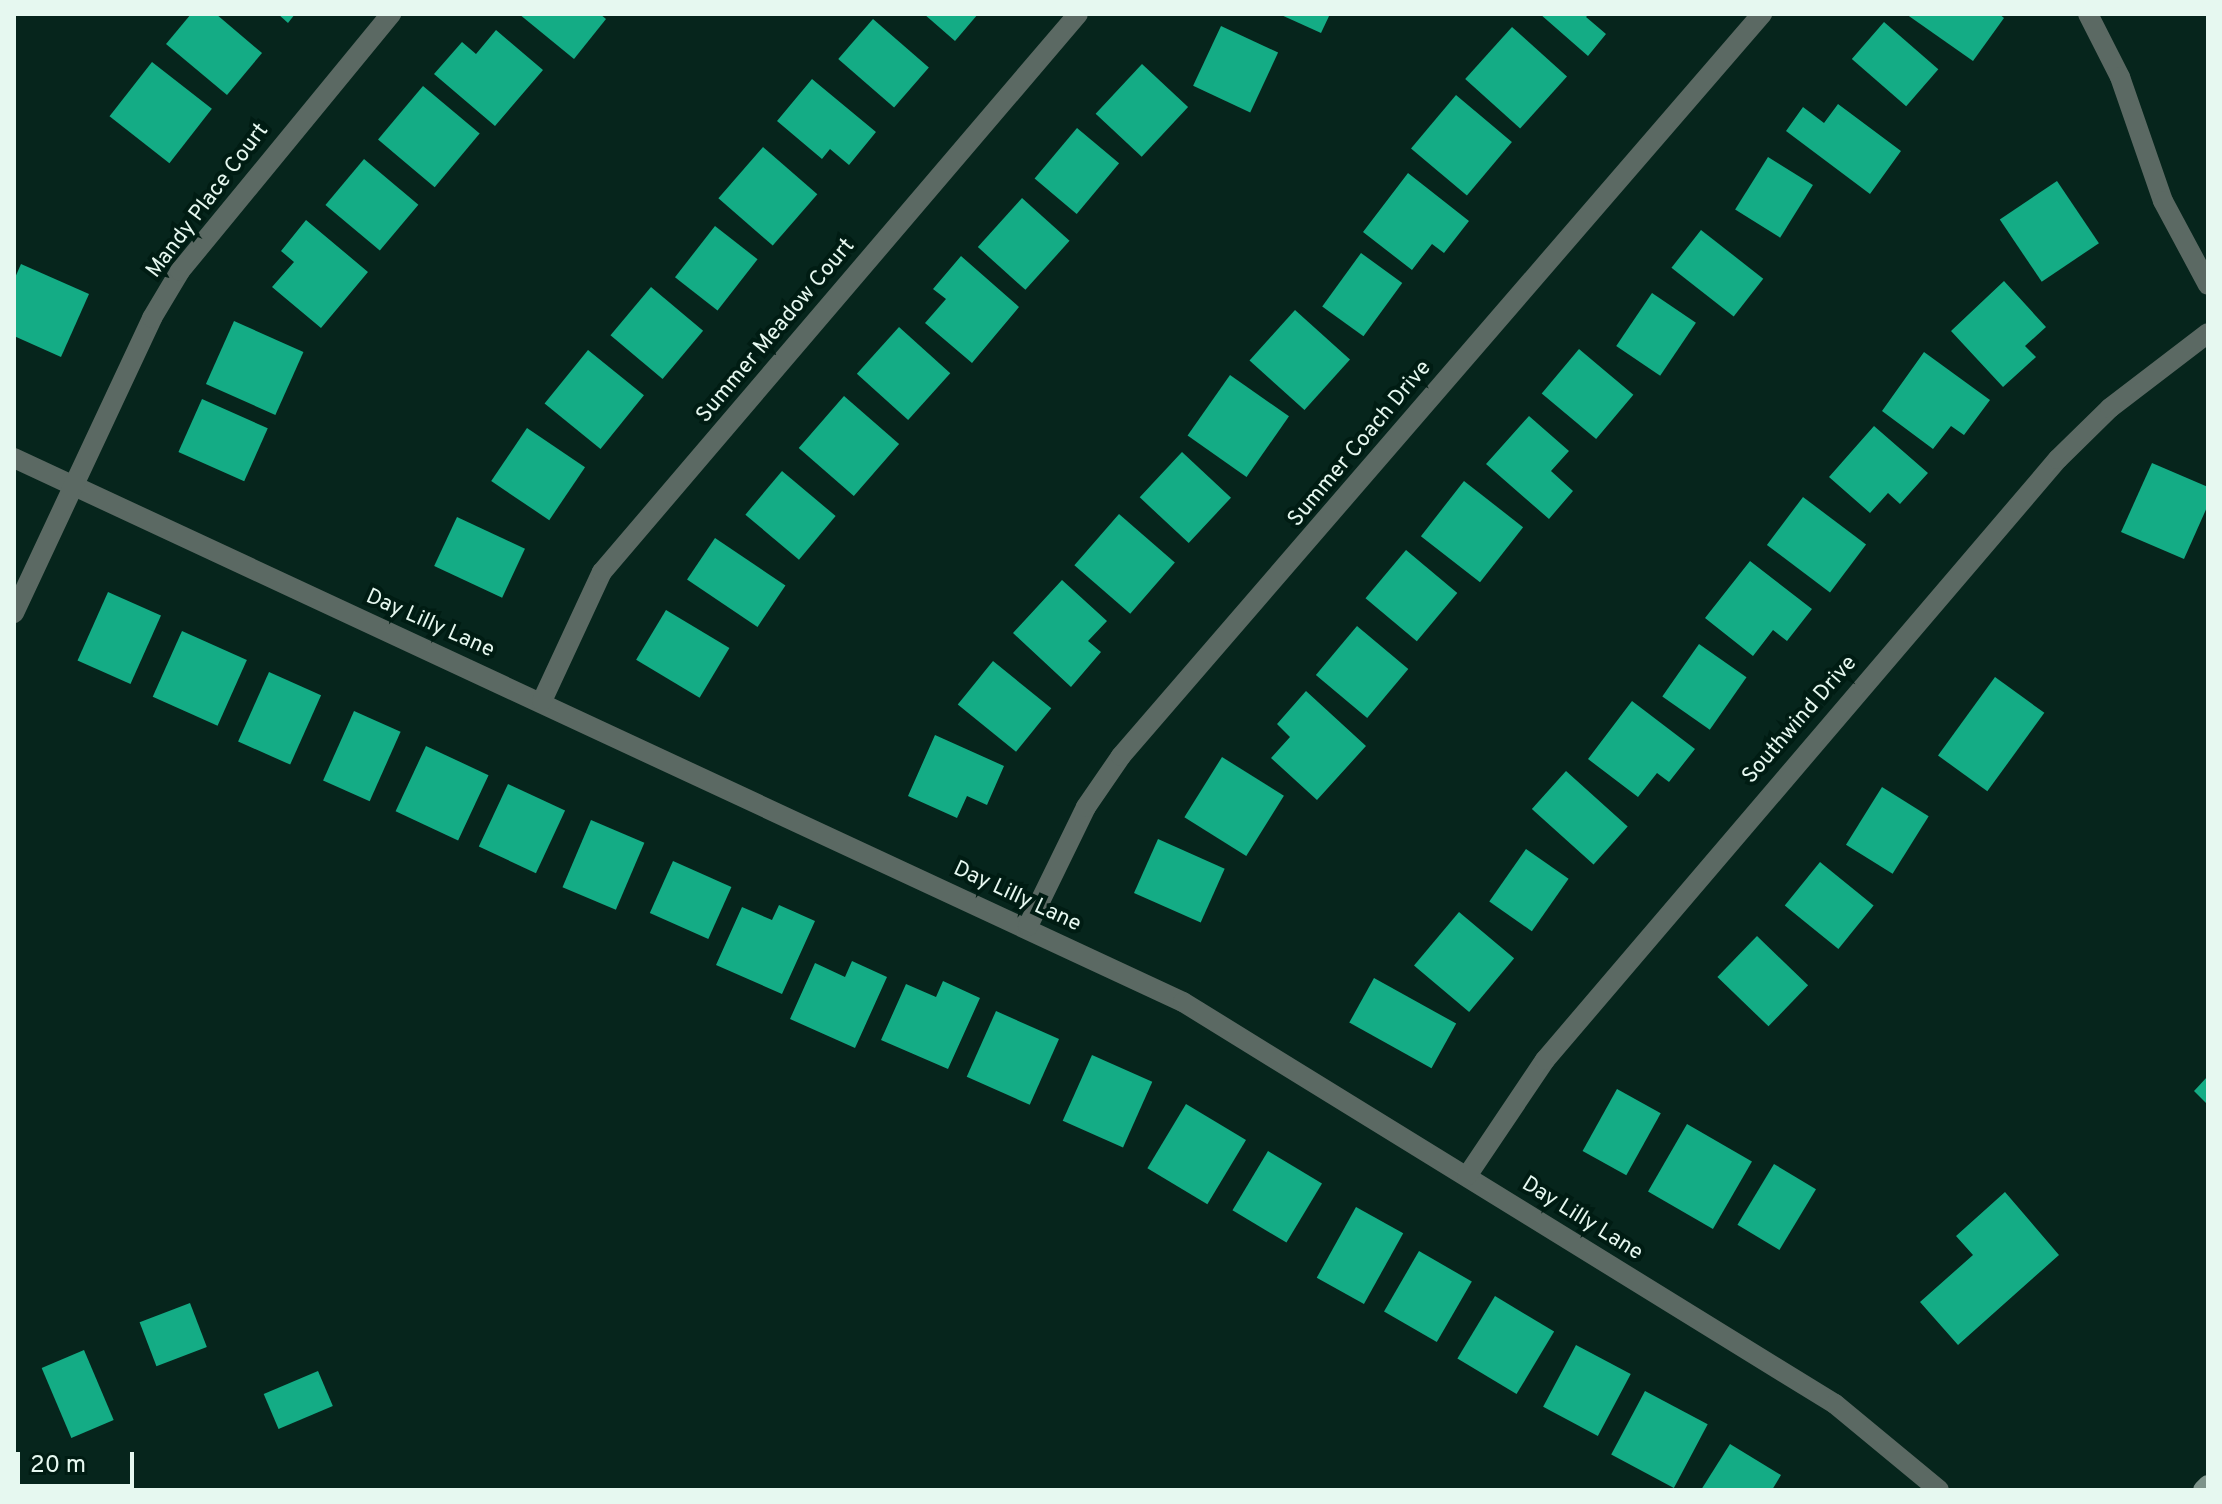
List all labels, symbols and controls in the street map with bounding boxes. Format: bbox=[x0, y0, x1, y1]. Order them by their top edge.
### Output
street label: Mandy Place Court bbox=[141, 118, 275, 284]
street label: Summer Meadow Court bbox=[691, 233, 861, 429]
street label: Summer Coach Drive bbox=[1283, 356, 1437, 532]
street label: Day Lilly Lane bbox=[362, 584, 498, 664]
street label: Southwind Drive bbox=[1737, 651, 1863, 789]
street label: Day Lilly Lane bbox=[949, 856, 1085, 938]
street label: Day Lilly Lane bbox=[1517, 1171, 1647, 1267]
scale bar bbox=[20, 1436, 138, 1486]
text: 20 m bbox=[30, 1451, 86, 1481]

